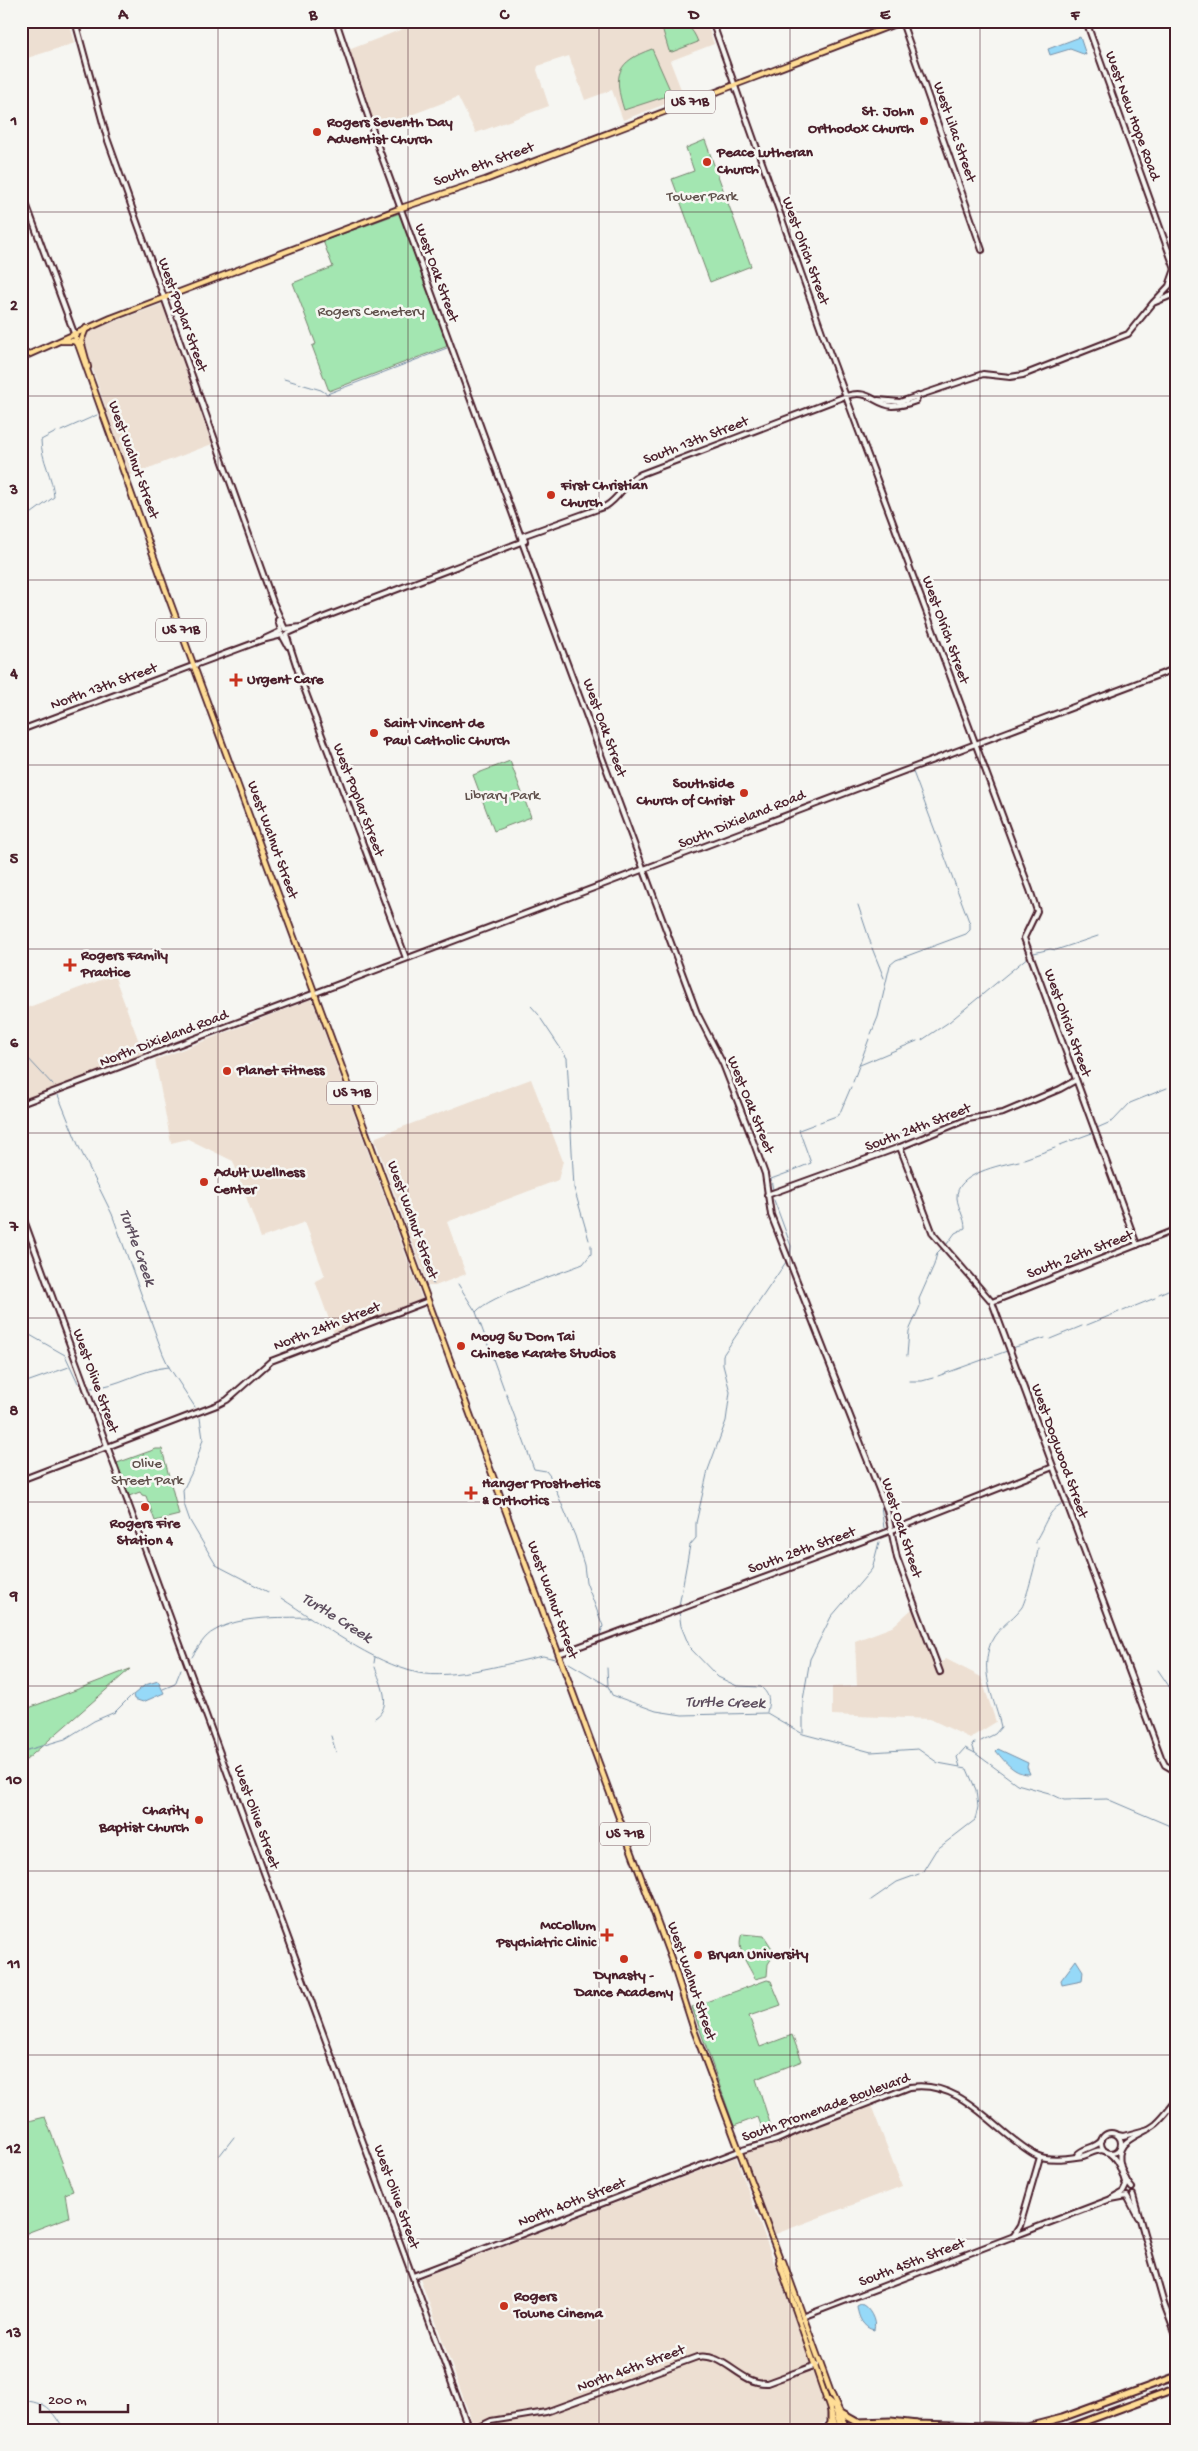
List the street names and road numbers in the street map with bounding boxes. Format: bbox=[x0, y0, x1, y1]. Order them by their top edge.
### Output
street label: West New Hope Road bbox=[1100, 49, 1164, 184]
street label: West Lilac Street bbox=[928, 80, 980, 186]
road number: US 71B bbox=[665, 90, 715, 114]
street label: South 8th Street bbox=[431, 138, 538, 191]
street label: West Olrich Street bbox=[777, 195, 833, 309]
street label: West Oak Street bbox=[410, 221, 463, 326]
street label: West Poplar Street bbox=[153, 256, 212, 376]
street label: West Walnut Street bbox=[103, 399, 163, 523]
street label: South 13th Street bbox=[641, 412, 753, 469]
street label: West Olrich Street bbox=[917, 574, 973, 688]
road number: US 71B bbox=[156, 618, 206, 642]
street label: North 13th Street bbox=[48, 659, 162, 715]
street label: West Oak Street bbox=[578, 676, 631, 781]
street label: West Poplar Street bbox=[328, 741, 389, 861]
street label: West Walnut Street bbox=[242, 779, 302, 903]
street label: South Dixieland Road bbox=[676, 786, 809, 854]
street label: West Olrich Street bbox=[1039, 967, 1095, 1081]
street label: North Dixieland Road bbox=[97, 1006, 232, 1072]
street label: West Oak Street bbox=[722, 1054, 778, 1158]
road number: US 71B bbox=[327, 1082, 377, 1104]
street label: South 24th Street bbox=[863, 1099, 975, 1156]
street label: West Walnut Street bbox=[382, 1159, 442, 1283]
street label: South 26th Street bbox=[1024, 1226, 1137, 1284]
street label: North 24th Street bbox=[271, 1298, 385, 1356]
street label: West Olive Street bbox=[68, 1327, 123, 1437]
street label: West Dogwood Street bbox=[1026, 1382, 1092, 1522]
street label: West Oak Street bbox=[876, 1476, 926, 1582]
street label: South 28th Street bbox=[746, 1523, 860, 1579]
street label: West Walnut Street bbox=[522, 1539, 582, 1663]
street label: West Olive Street bbox=[229, 1763, 284, 1873]
road number: US 71B bbox=[600, 1822, 650, 1846]
street label: West Walnut Street bbox=[662, 1919, 720, 2044]
street label: South Promenade Boulevard bbox=[740, 2069, 914, 2147]
street label: West Olive Street bbox=[369, 2143, 424, 2253]
street label: North 40th Street bbox=[516, 2174, 630, 2232]
street label: South 45th Street bbox=[856, 2234, 969, 2292]
street label: North 46th Street bbox=[575, 2341, 689, 2397]

